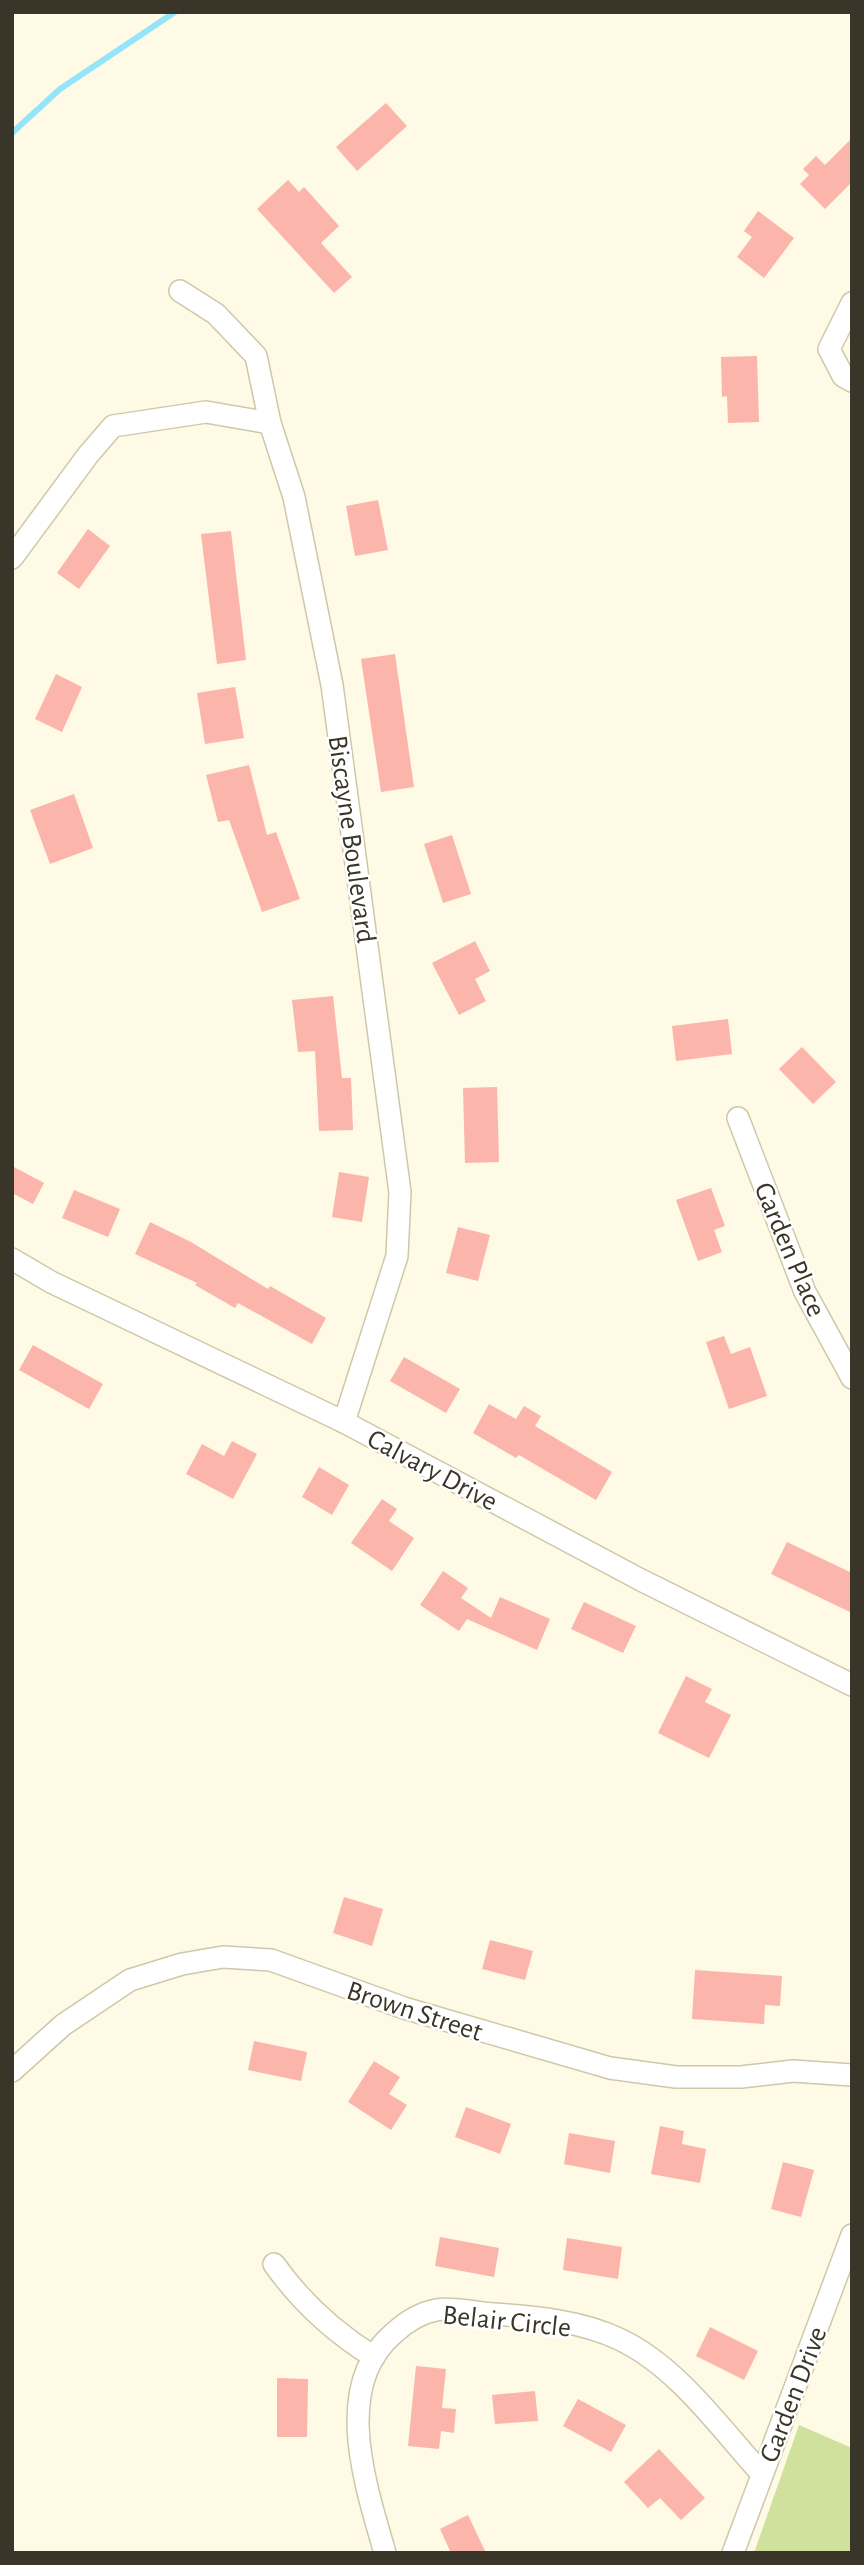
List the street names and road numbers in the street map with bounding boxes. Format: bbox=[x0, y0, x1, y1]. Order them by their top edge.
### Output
street label: Biscayne Boulevard bbox=[323, 734, 379, 945]
street label: Garden Place bbox=[748, 1179, 830, 1321]
street label: Calvary Drive bbox=[363, 1425, 502, 1517]
street label: Brown Street bbox=[343, 1977, 486, 2047]
street label: Belair Circle bbox=[441, 2301, 572, 2343]
street label: Garden Drive bbox=[755, 2323, 833, 2466]

